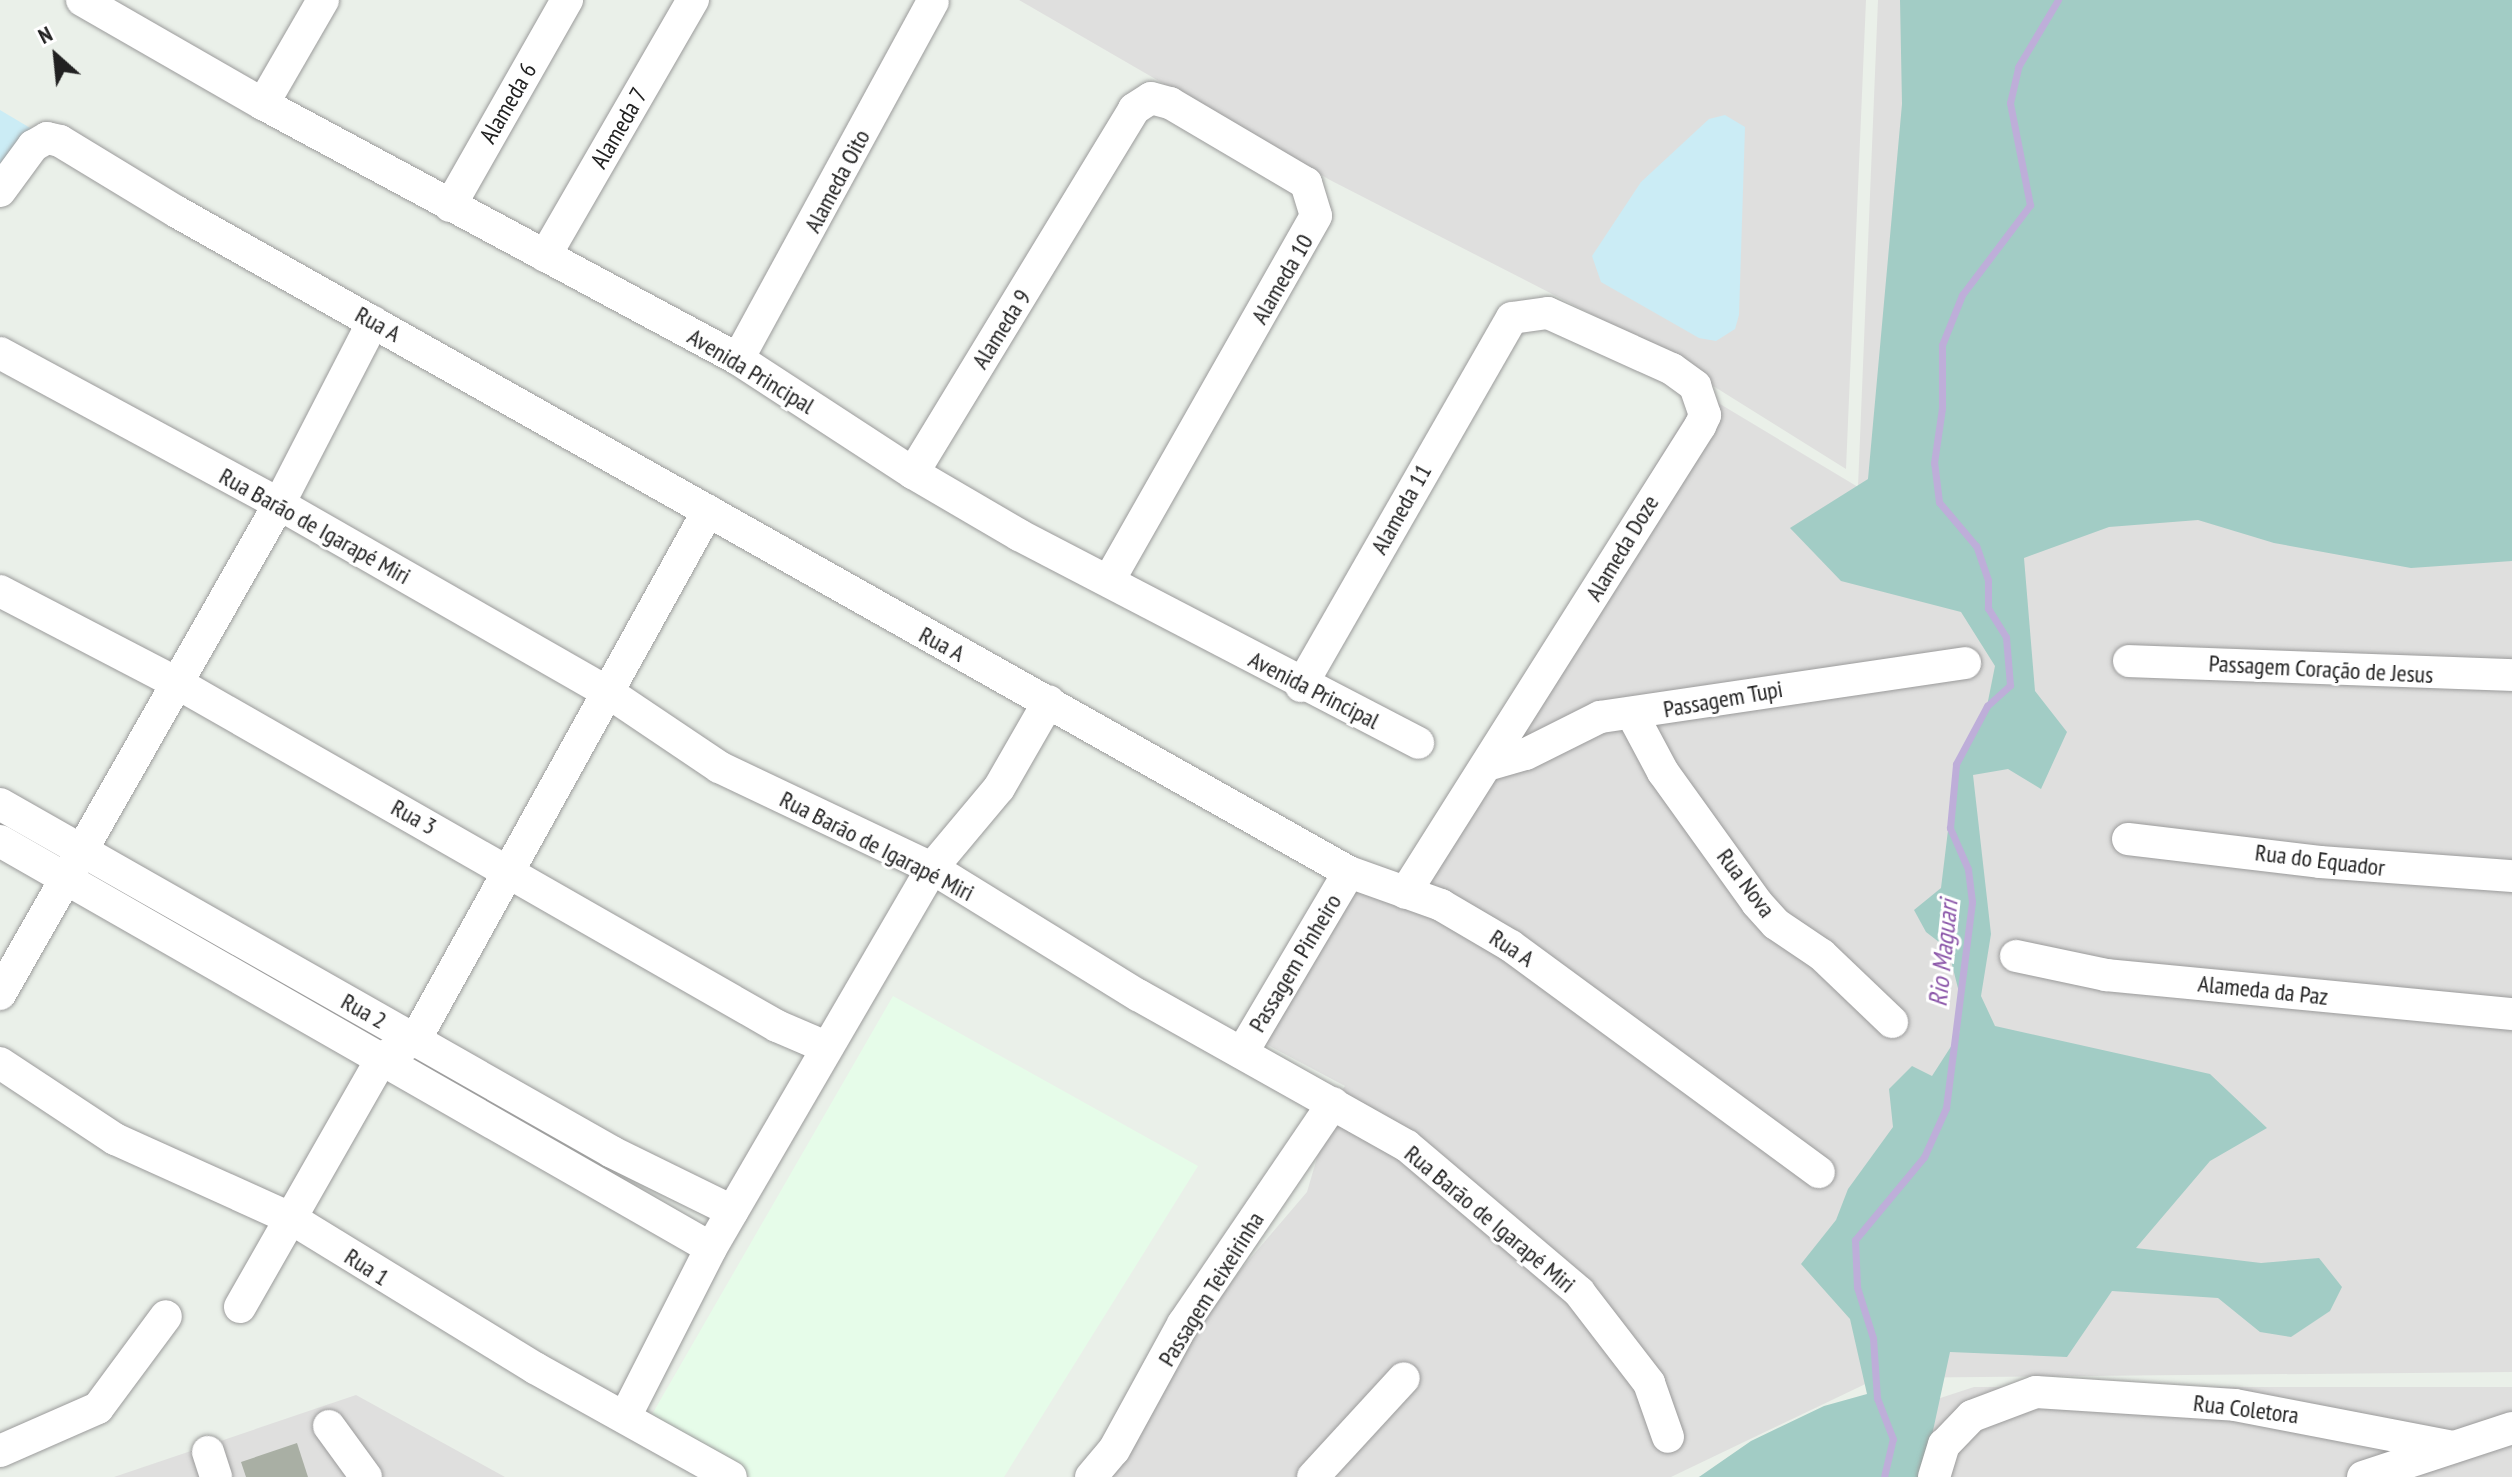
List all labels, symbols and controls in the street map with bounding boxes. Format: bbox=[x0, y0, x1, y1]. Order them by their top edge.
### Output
north arrow bbox=[16, 16, 96, 96]
text: N bbox=[33, 19, 57, 50]
street label: Alameda 6 bbox=[474, 58, 542, 148]
street label: Alameda 7 bbox=[585, 83, 653, 173]
street label: Alameda Oito bbox=[798, 125, 876, 237]
street label: Alameda 10 bbox=[1245, 229, 1319, 329]
street label: Alameda 9 bbox=[965, 284, 1037, 374]
street label: Rua A bbox=[350, 300, 406, 348]
street label: Avenida Principal bbox=[682, 322, 820, 420]
street label: Alameda 11 bbox=[1364, 459, 1438, 559]
street label: Rua Barão de Igarapé Miri bbox=[214, 462, 416, 590]
street label: Alameda Doze bbox=[1579, 490, 1665, 606]
street label: Rua A bbox=[914, 620, 970, 668]
street label: Avenida Principal bbox=[1244, 645, 1384, 735]
street label: Passagem Coração de Jesus bbox=[2208, 649, 2434, 689]
street label: Passagem Tupi bbox=[1661, 674, 1785, 724]
street label: Rua Barão de Igarapé Miri bbox=[775, 785, 979, 907]
street label: Rua 3 bbox=[386, 793, 442, 841]
street label: Rua do Equador bbox=[2253, 838, 2387, 882]
street label: Rua Nova bbox=[1711, 843, 1781, 923]
street label: Passagem Pinheiro bbox=[1243, 889, 1347, 1037]
water label: Rio Maguari bbox=[1922, 898, 1964, 1008]
street label: Rua A bbox=[1484, 923, 1540, 973]
street label: Alameda da Paz bbox=[2197, 969, 2329, 1011]
street label: Rua 2 bbox=[336, 987, 392, 1035]
street label: Rua Barão de Igarapé Miri bbox=[1399, 1139, 1581, 1299]
street label: Passagem Teixeirinha bbox=[1152, 1206, 1270, 1372]
street label: Rua 1 bbox=[339, 1242, 395, 1292]
street label: Rua Coletora bbox=[2192, 1388, 2300, 1430]

